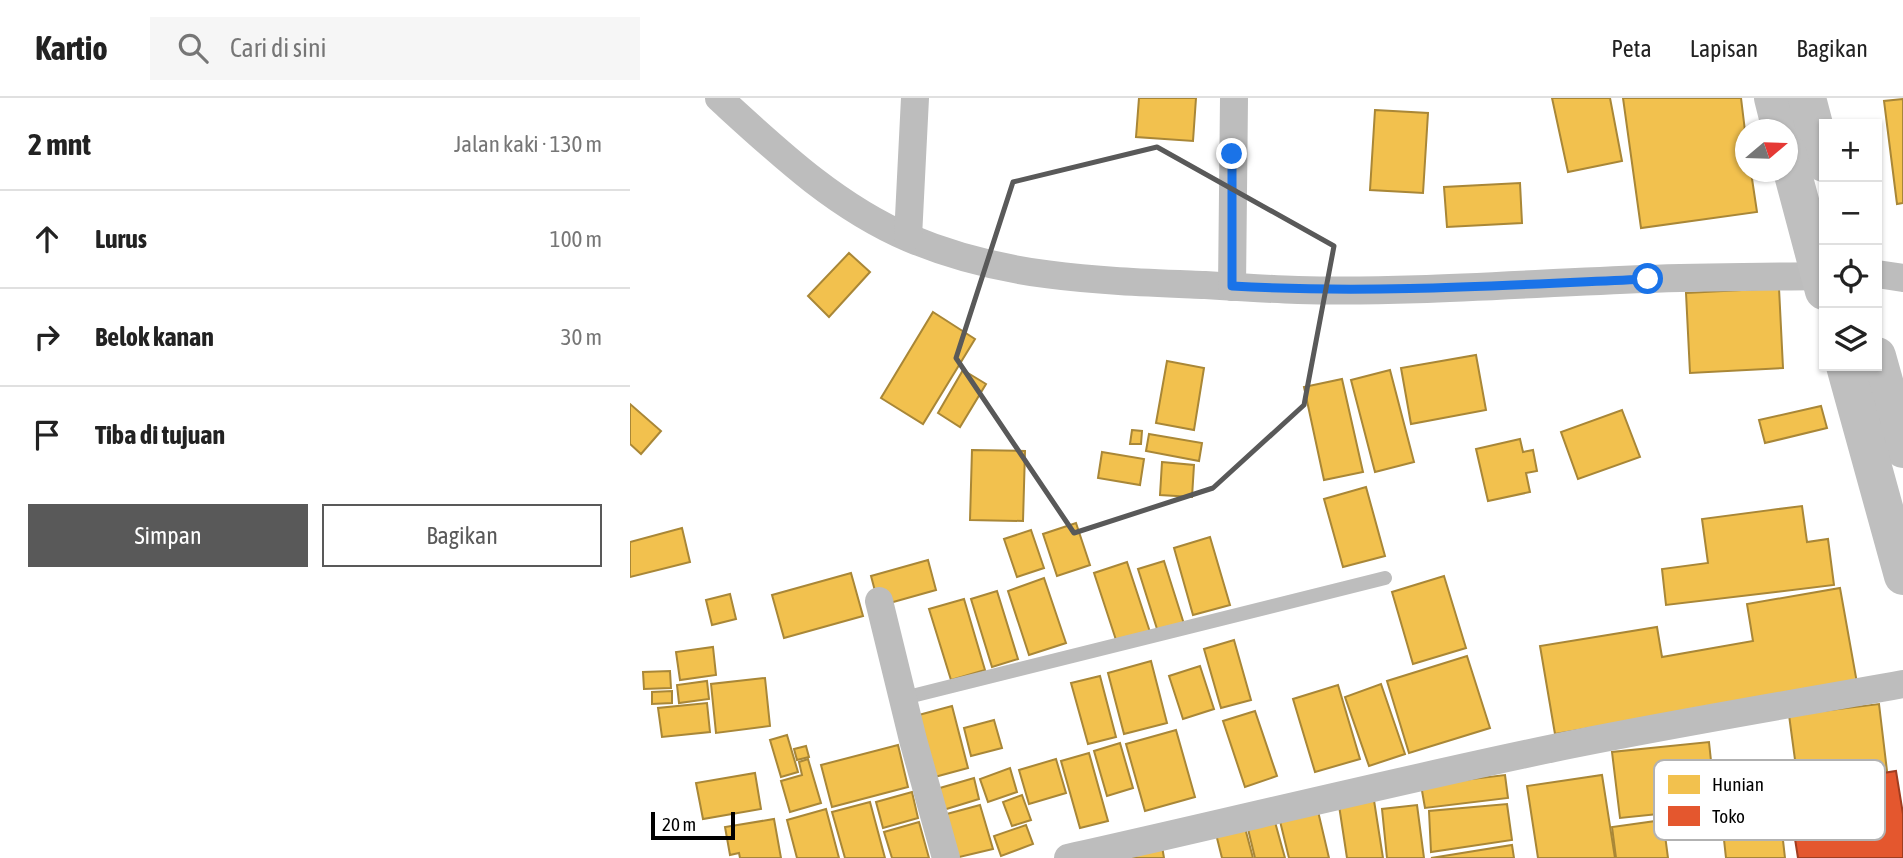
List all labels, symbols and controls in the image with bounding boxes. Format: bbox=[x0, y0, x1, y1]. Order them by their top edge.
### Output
search box bbox=[150, 17, 640, 80]
text: Kartio bbox=[35, 29, 108, 67]
icon: search bbox=[174, 29, 212, 67]
text: Cari di sini bbox=[230, 33, 327, 63]
text: Peta bbox=[1611, 35, 1652, 62]
text: Lapisan bbox=[1690, 35, 1758, 62]
text: Bagikan bbox=[1796, 35, 1868, 62]
north arrow bbox=[1735, 119, 1798, 182]
map controls bbox=[1819, 119, 1882, 371]
button: + bbox=[1819, 119, 1882, 182]
text: 2 mnt bbox=[28, 127, 91, 161]
text: Jalan kaki · 130 m bbox=[454, 131, 602, 157]
route end bbox=[1216, 138, 1247, 169]
button: − bbox=[1819, 182, 1882, 245]
icon: ahead bbox=[28, 220, 66, 258]
text: Lurus bbox=[95, 224, 147, 254]
text: 100 m bbox=[550, 226, 602, 252]
button: locate bbox=[1819, 245, 1882, 308]
route start bbox=[1632, 263, 1663, 294]
button: layers bbox=[1819, 308, 1882, 371]
icon: right bbox=[28, 318, 66, 356]
text: Belok kanan bbox=[95, 322, 214, 352]
text: 30 m bbox=[561, 324, 602, 350]
icon: arrive bbox=[28, 416, 66, 454]
text: Tiba di tujuan bbox=[95, 420, 225, 450]
button: Simpan bbox=[28, 504, 308, 567]
button: Bagikan bbox=[322, 504, 602, 567]
legend bbox=[1654, 760, 1885, 840]
text: Hunian bbox=[1712, 773, 1764, 795]
text: Toko bbox=[1712, 805, 1745, 827]
scale bar bbox=[651, 809, 735, 841]
text: 20 m bbox=[662, 813, 696, 835]

